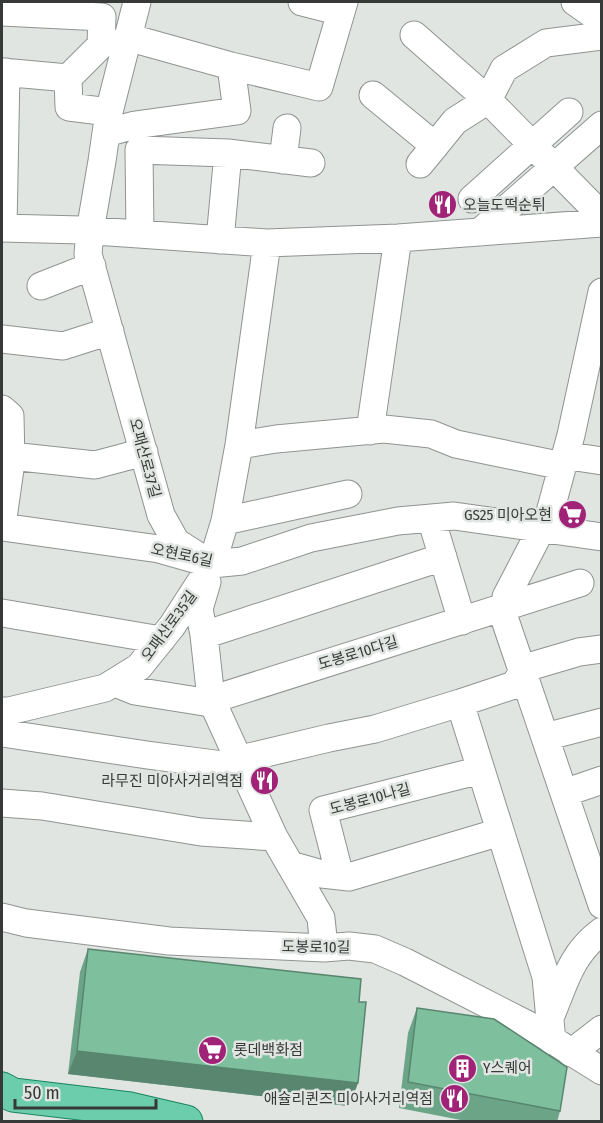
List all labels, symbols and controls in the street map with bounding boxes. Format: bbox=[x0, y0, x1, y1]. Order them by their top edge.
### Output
restaurant icon: 오늘도떡순튀 bbox=[426, 189, 458, 221]
place label: 오늘도떡순튀 bbox=[463, 196, 546, 214]
street label: 오패산로37길 bbox=[126, 416, 164, 500]
supermarket icon: GS25 미아오현 bbox=[557, 499, 589, 531]
place label: GS25 미아오현 bbox=[464, 506, 552, 524]
street label: 오현로6길 bbox=[149, 540, 215, 570]
street label: 오패산로35길 bbox=[137, 587, 201, 665]
street label: 도봉로10다길 bbox=[316, 632, 400, 674]
restaurant icon: 라무진 미아사거리역점 bbox=[248, 765, 280, 797]
place label: 라무진 미아사거리역점 bbox=[101, 772, 243, 790]
street label: 도봉로10나길 bbox=[328, 780, 412, 818]
street label: 도봉로10길 bbox=[281, 937, 351, 957]
supermarket icon: 롯데백화점 bbox=[197, 1034, 229, 1066]
place label: 롯데백화점 bbox=[234, 1041, 303, 1059]
building icon: Y스퀘어 bbox=[446, 1052, 478, 1084]
place label: Y스퀘어 bbox=[483, 1059, 532, 1077]
scale bar bbox=[15, 1072, 156, 1110]
text: 50 m bbox=[24, 1082, 60, 1104]
restaurant icon: 애슐리퀸즈 미아사거리역점 bbox=[438, 1083, 470, 1115]
place label: 애슐리퀸즈 미아사거리역점 bbox=[264, 1090, 433, 1108]

